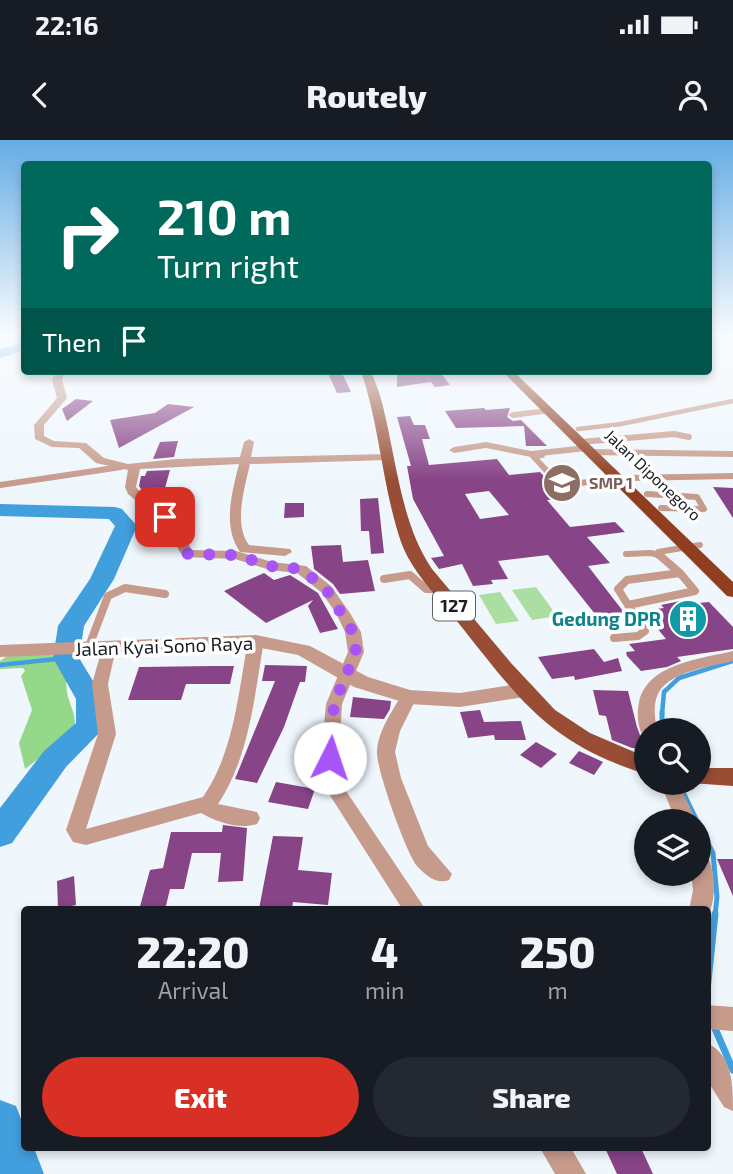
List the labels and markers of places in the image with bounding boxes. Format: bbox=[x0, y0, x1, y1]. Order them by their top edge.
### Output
school or university icon: SMP 1 bbox=[541, 462, 583, 504]
place label: SMP 1 bbox=[589, 473, 633, 492]
pin bbox=[135, 487, 195, 547]
building icon: Gedung DPR bbox=[667, 598, 709, 640]
place label: Gedung DPR bbox=[552, 607, 661, 630]

